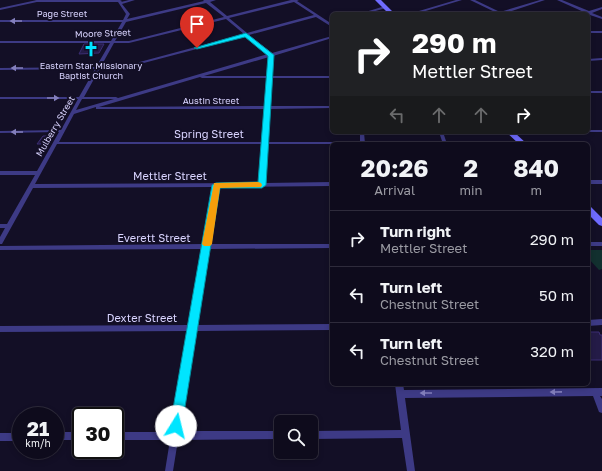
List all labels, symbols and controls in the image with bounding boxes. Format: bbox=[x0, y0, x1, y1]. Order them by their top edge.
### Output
pin bbox=[180, 7.0, 214, 48]
street label: Page Street bbox=[37, 8, 88, 19]
icon: arrive bbox=[186, 13, 208, 35]
one-way arrow bbox=[9, 18, 22, 24]
text: 290 m bbox=[412, 26, 497, 59]
street label: Moore Street bbox=[75, 27, 132, 39]
icon: right bbox=[346, 28, 398, 80]
church icon: Eastern Star Missionary Baptist Church bbox=[82, 40, 100, 58]
place label: Eastern Star Missionary Baptist Church bbox=[40, 60, 142, 81]
text: Mettler Street bbox=[412, 60, 533, 82]
one-way arrow bbox=[10, 65, 23, 71]
street label: Mulberry Street bbox=[33, 93, 77, 158]
one-way arrow bbox=[47, 95, 60, 101]
street label: Austin Street bbox=[183, 95, 240, 106]
icon: left bbox=[386, 104, 408, 126]
icon: ahead bbox=[428, 104, 450, 126]
icon: ahead bbox=[470, 104, 492, 126]
icon: right bbox=[512, 104, 534, 126]
street label: Spring Street bbox=[174, 127, 244, 140]
one-way arrow bbox=[11, 128, 23, 135]
text: 20:26 bbox=[361, 153, 429, 182]
text: 2 bbox=[464, 153, 478, 182]
text: 840 bbox=[513, 153, 559, 182]
street label: Mettler Street bbox=[133, 169, 207, 182]
text: Arrival bbox=[374, 182, 415, 198]
text: min bbox=[459, 182, 482, 198]
text: m bbox=[530, 182, 542, 198]
text: Turn right bbox=[380, 222, 451, 240]
icon: right bbox=[346, 228, 368, 250]
text: 290 m bbox=[530, 230, 574, 248]
street label: Everett Street bbox=[117, 231, 191, 244]
text: Mettler Street bbox=[380, 240, 467, 256]
text: Turn left bbox=[380, 278, 442, 296]
icon: left bbox=[346, 284, 368, 306]
text: 50 m bbox=[539, 286, 574, 304]
text: Chestnut Street bbox=[380, 296, 479, 312]
street label: Dexter Street bbox=[107, 311, 177, 324]
text: Turn left bbox=[380, 334, 442, 352]
icon: left bbox=[346, 340, 368, 362]
text: 320 m bbox=[530, 342, 574, 360]
text: Chestnut Street bbox=[380, 352, 479, 368]
one-way arrow bbox=[550, 389, 562, 396]
one-way arrow bbox=[419, 390, 432, 396]
position arrow bbox=[155, 405, 197, 447]
speed limit sign: 30 bbox=[72, 407, 124, 459]
map controls bbox=[274, 415, 318, 459]
button: search bbox=[274, 415, 318, 459]
text: 21 bbox=[27, 416, 49, 440]
text: km/h bbox=[25, 437, 51, 449]

